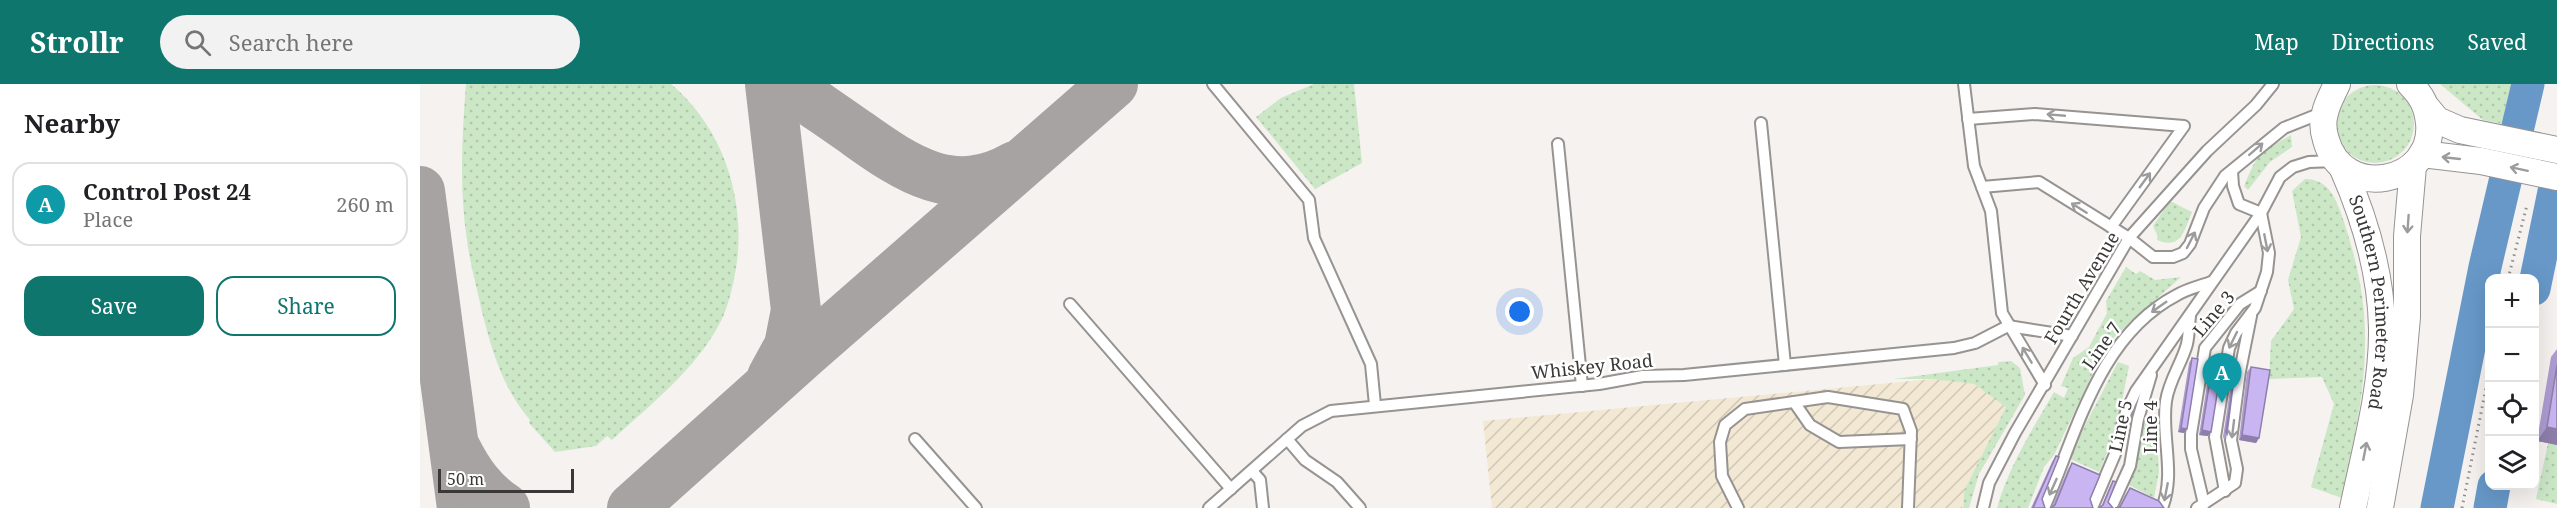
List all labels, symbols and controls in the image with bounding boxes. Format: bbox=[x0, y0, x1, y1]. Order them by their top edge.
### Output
search box bbox=[160, 15, 580, 69]
text: Strollr bbox=[30, 23, 124, 61]
icon: search bbox=[181, 26, 214, 59]
text: Search here bbox=[229, 27, 354, 57]
text: Map bbox=[2254, 28, 2299, 56]
text: Directions bbox=[2332, 28, 2434, 56]
text: Saved bbox=[2467, 28, 2527, 56]
text: Nearby bbox=[24, 105, 120, 141]
one-way arrow bbox=[2047, 110, 2067, 121]
one-way arrow bbox=[2248, 142, 2263, 156]
one-way arrow bbox=[2442, 152, 2462, 163]
one-way arrow bbox=[2510, 163, 2529, 174]
one-way arrow bbox=[2139, 172, 2151, 188]
text: Control Post 24 bbox=[83, 176, 251, 206]
text: A bbox=[38, 191, 53, 218]
text: 260 m bbox=[336, 191, 394, 218]
street label: Southern Perimeter Road bbox=[2344, 191, 2395, 412]
one-way arrow bbox=[2071, 201, 2088, 213]
text: Place bbox=[83, 206, 133, 233]
one-way arrow bbox=[2402, 214, 2413, 234]
street label: Fourth Avenue bbox=[2038, 227, 2124, 348]
one-way arrow bbox=[2185, 231, 2197, 249]
one-way arrow bbox=[2261, 233, 2273, 252]
map controls bbox=[2485, 274, 2539, 490]
button: + bbox=[2485, 274, 2539, 328]
button: Save bbox=[24, 276, 204, 336]
button: Share bbox=[216, 276, 396, 336]
street label: Line 3 bbox=[2187, 285, 2239, 341]
your location bbox=[1505, 297, 1534, 326]
one-way arrow bbox=[2151, 301, 2167, 313]
street label: Line 7 bbox=[2076, 317, 2126, 374]
button: − bbox=[2485, 328, 2539, 382]
one-way arrow bbox=[2227, 331, 2239, 349]
one-way arrow bbox=[2020, 347, 2032, 364]
street label: Whiskey Road bbox=[1530, 348, 1654, 384]
pin: A bbox=[2202, 354, 2242, 403]
button: locate bbox=[2485, 382, 2539, 436]
street label: Line 5 bbox=[2103, 397, 2137, 454]
street label: Line 4 bbox=[2138, 401, 2162, 453]
one-way arrow bbox=[2227, 419, 2238, 438]
button: layers bbox=[2485, 436, 2539, 490]
one-way arrow bbox=[2360, 441, 2371, 461]
scale bar bbox=[438, 466, 574, 494]
text: 50 m bbox=[447, 468, 484, 490]
one-way arrow bbox=[2047, 478, 2058, 496]
one-way arrow bbox=[2160, 482, 2171, 501]

